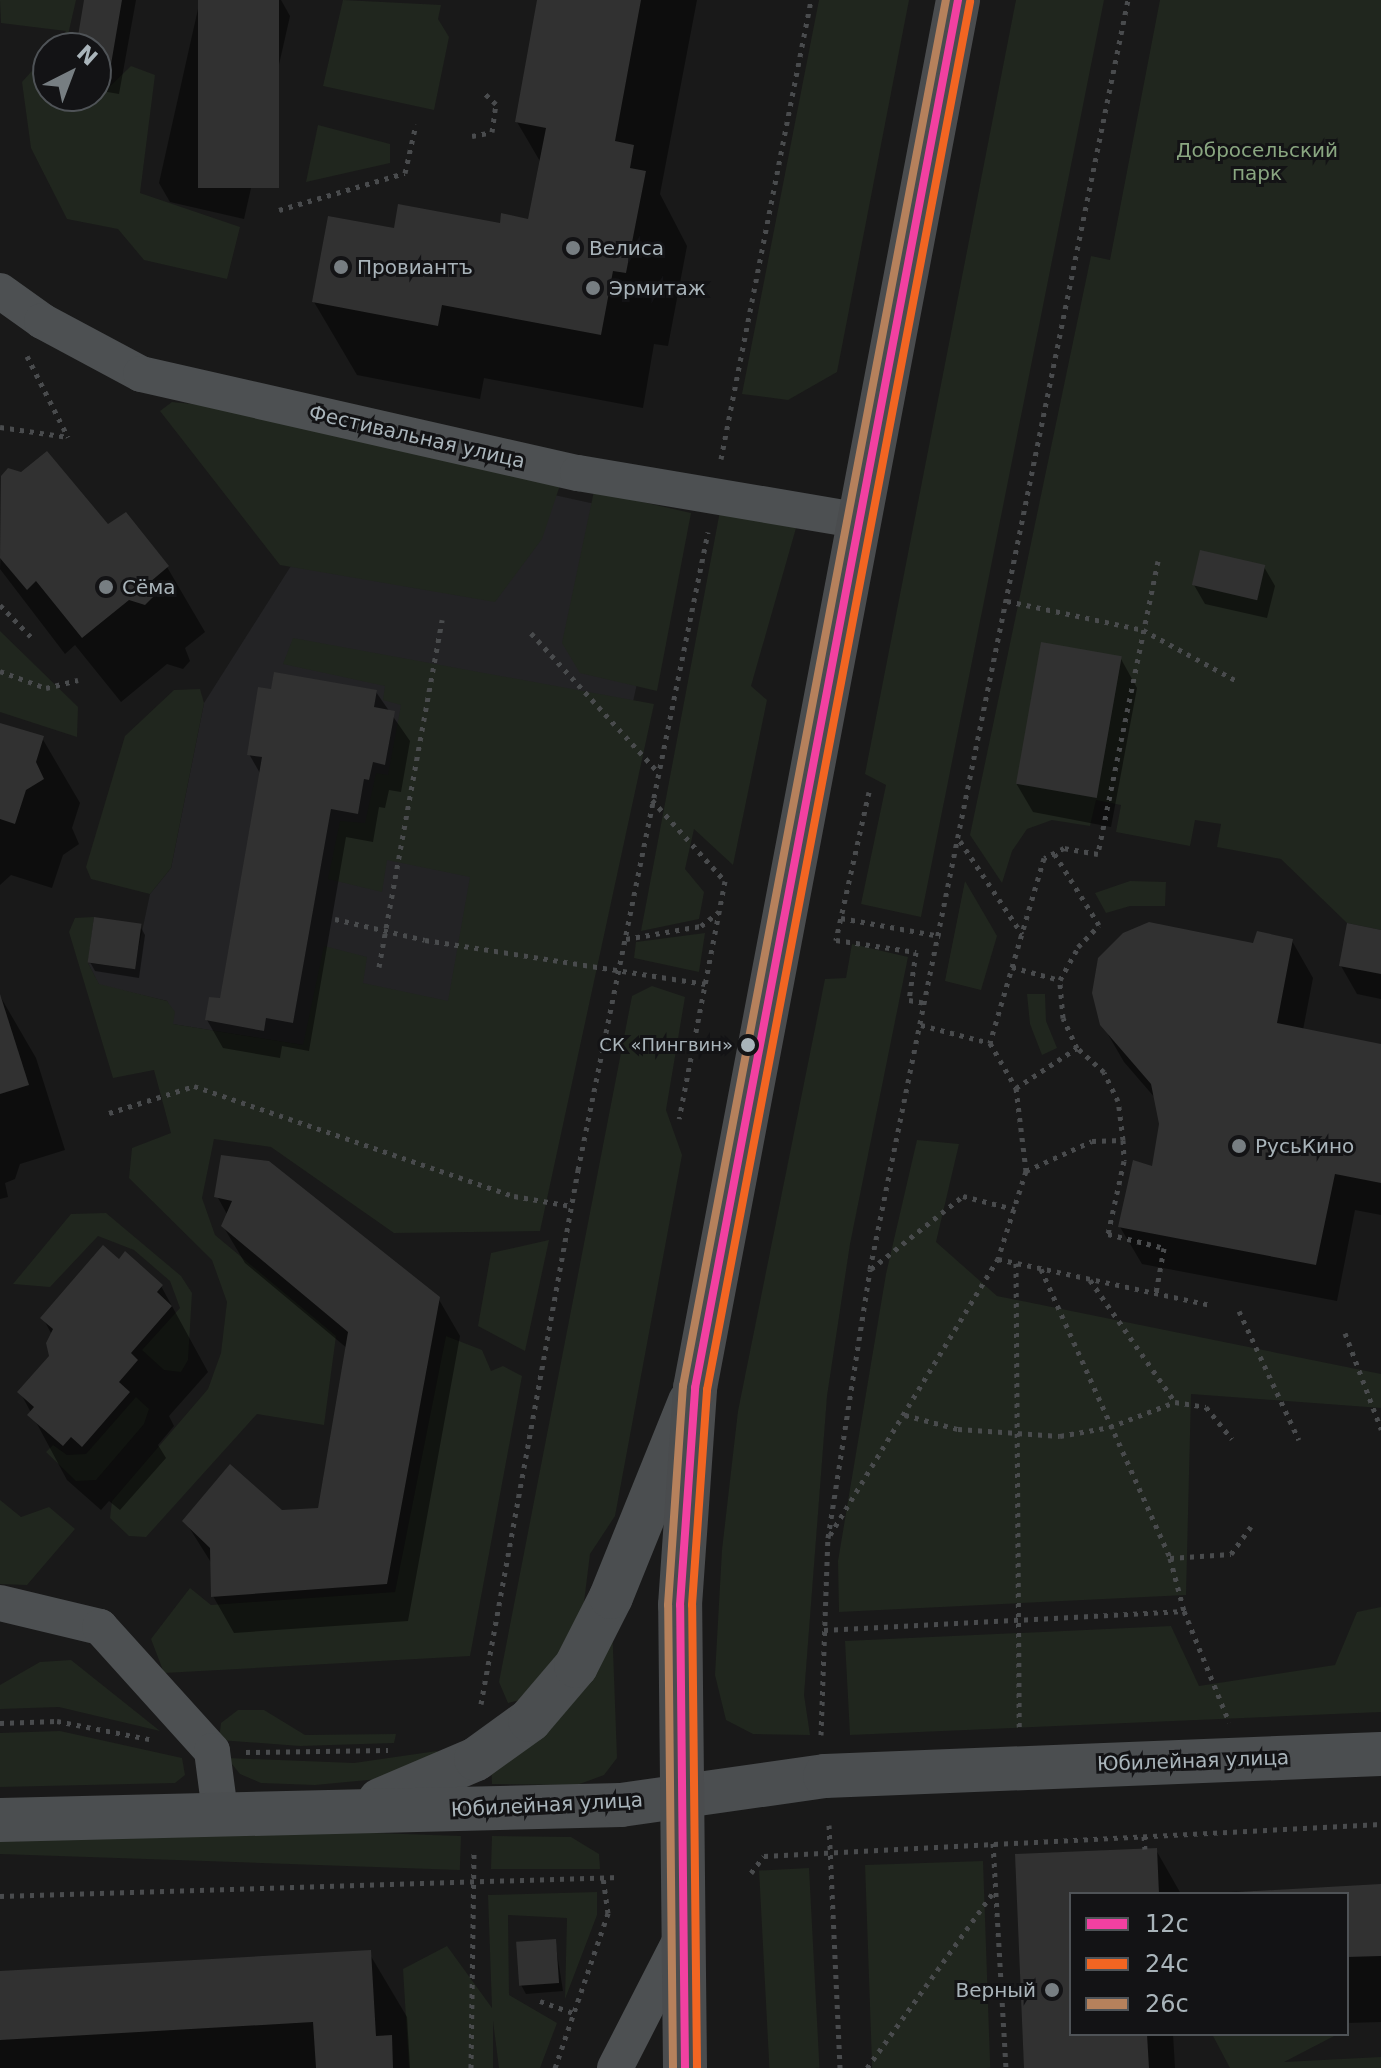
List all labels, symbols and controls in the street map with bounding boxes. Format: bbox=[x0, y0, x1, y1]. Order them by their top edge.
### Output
north arrow bbox=[32, 32, 112, 112]
text: N bbox=[72, 40, 102, 71]
park label: Добросельский парк bbox=[1176, 139, 1338, 186]
place label: Велиса bbox=[589, 236, 664, 260]
marker: Велиса bbox=[564, 239, 582, 257]
place label: Провиантъ bbox=[357, 255, 473, 279]
marker: Провиантъ bbox=[332, 258, 350, 276]
place label: Эрмитаж bbox=[609, 276, 706, 300]
marker: Эрмитаж bbox=[584, 279, 602, 297]
street label: Фестивальная улица bbox=[307, 400, 527, 474]
place label: Сёма bbox=[122, 575, 176, 599]
marker: Сёма bbox=[97, 578, 115, 596]
place label: СК «Пингвин» bbox=[599, 1034, 733, 1056]
marker: СК «Пингвин» bbox=[740, 1037, 756, 1053]
place label: РусьКино bbox=[1255, 1134, 1354, 1158]
marker: РусьКино bbox=[1230, 1137, 1248, 1155]
street label: Юбилейная улица bbox=[1097, 1746, 1289, 1776]
street label: Юбилейная улица bbox=[450, 1788, 644, 1822]
legend bbox=[1069, 1892, 1349, 2036]
text: 12с bbox=[1145, 1910, 1189, 1938]
text: 24с bbox=[1145, 1950, 1189, 1978]
place label: Верный bbox=[955, 1978, 1036, 2002]
marker: Верный bbox=[1043, 1981, 1061, 1999]
text: 26c bbox=[1145, 1990, 1189, 2018]

